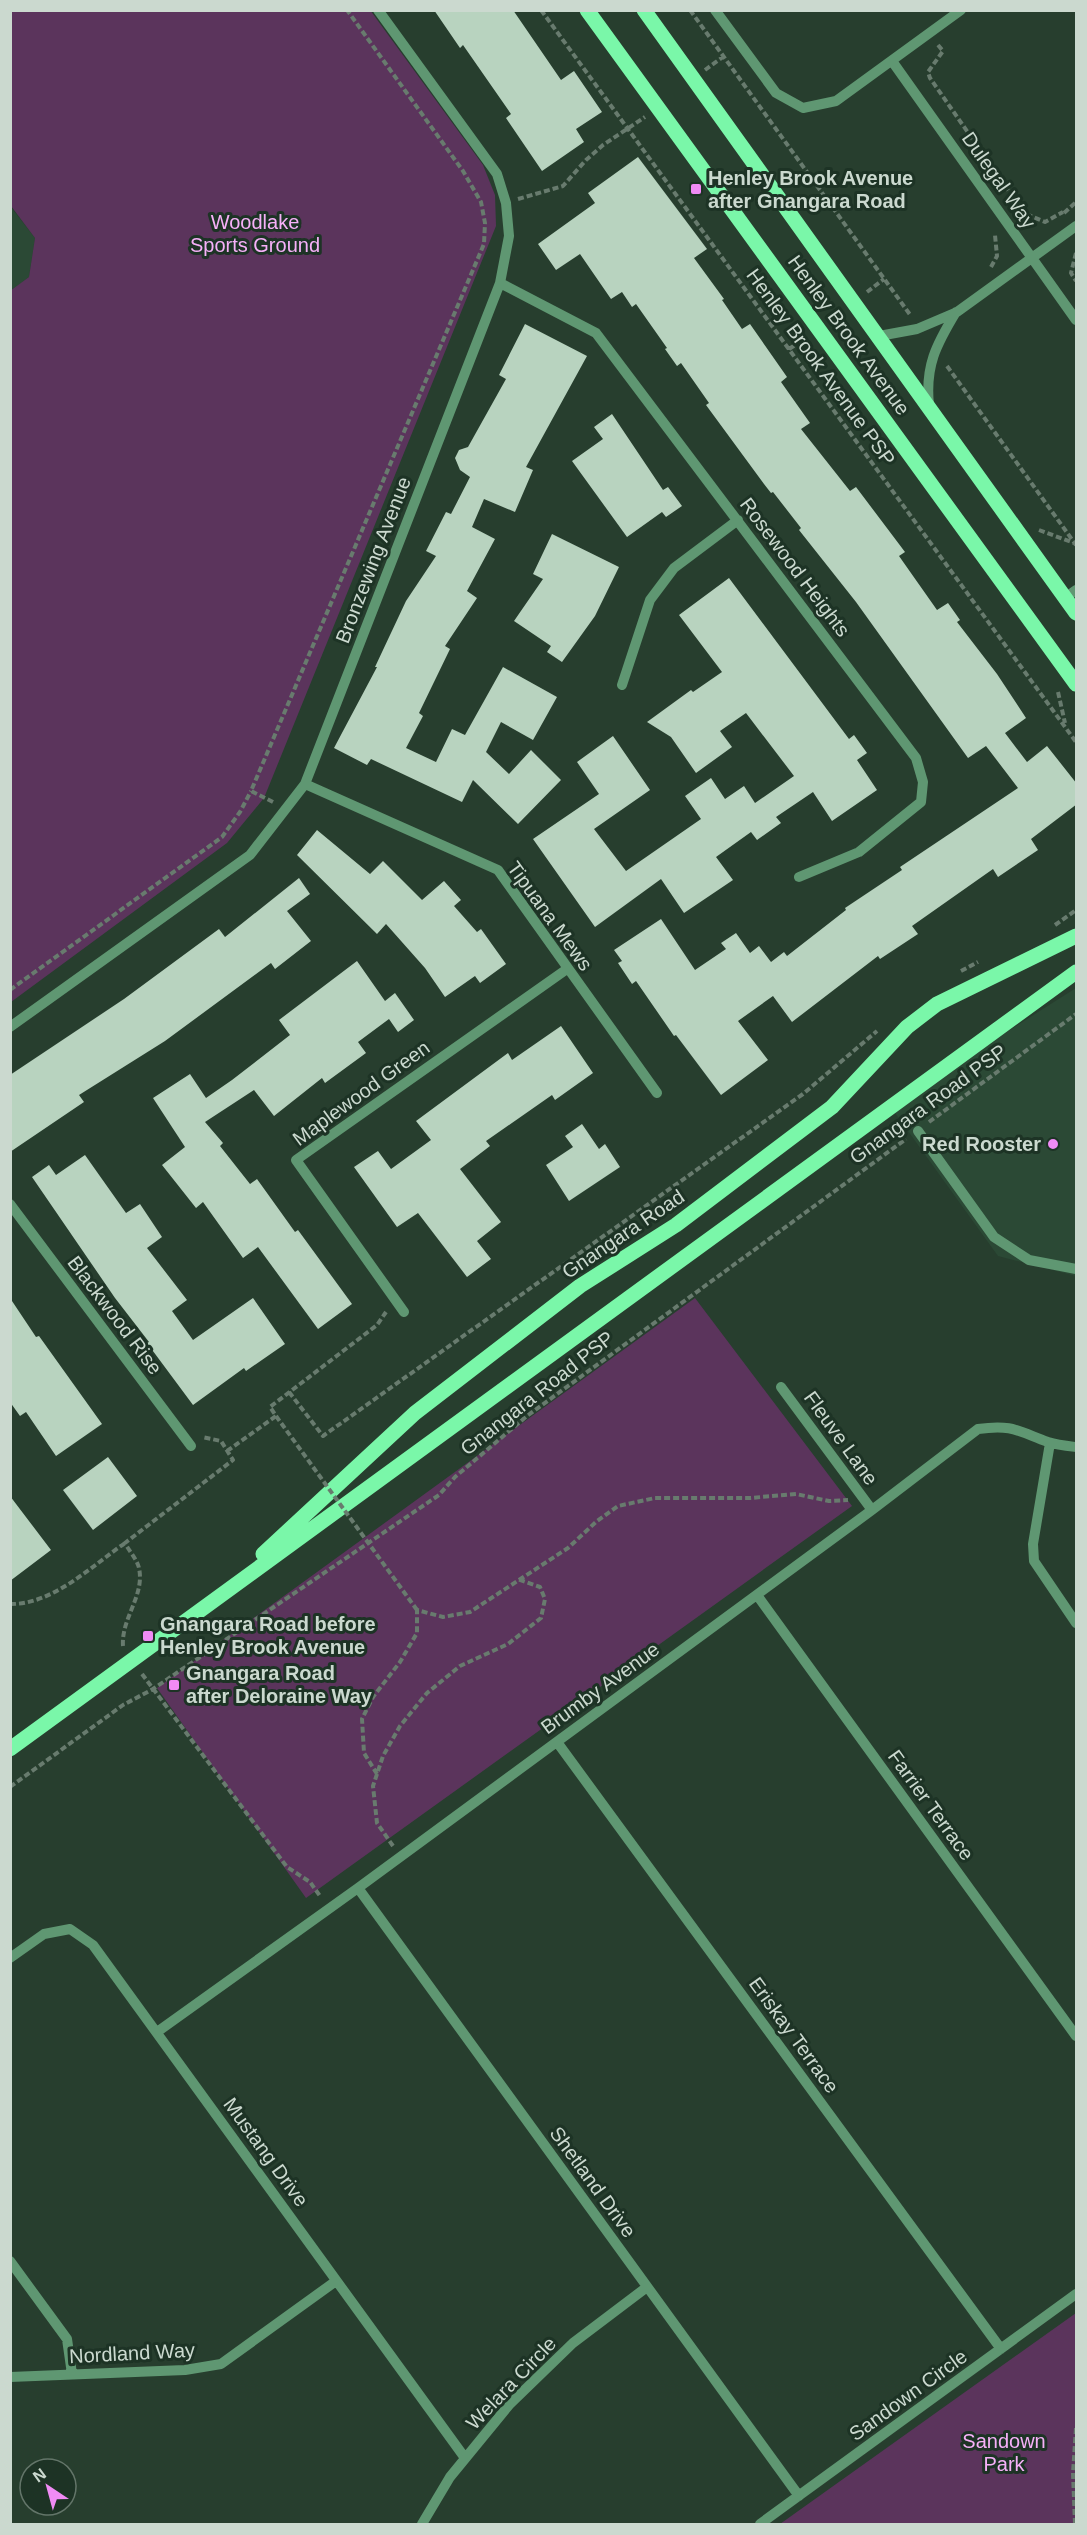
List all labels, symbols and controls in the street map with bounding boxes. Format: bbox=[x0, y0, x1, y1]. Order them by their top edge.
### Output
street label: Dulegal Way bbox=[958, 128, 1040, 232]
place label: Henley Brook Avenue after Gnangara Road bbox=[708, 167, 913, 212]
marker: Henley Brook Avenue after Gnangara Road bbox=[689, 182, 703, 196]
park label: Woodlake Sports Ground bbox=[190, 211, 320, 256]
street label: Henley Brook Avenue bbox=[784, 251, 914, 419]
street label: Henley Brook Avenue PSP bbox=[742, 264, 900, 470]
street label: Bronzewing Avenue bbox=[331, 474, 415, 646]
street label: Rosewood Heights bbox=[736, 493, 854, 641]
street label: Tipuana Mews bbox=[503, 857, 597, 975]
street label: Maplewood Green bbox=[288, 1036, 434, 1150]
street label: Gnangara Road PSP bbox=[846, 1040, 1010, 1168]
place label: Red Rooster bbox=[922, 1133, 1041, 1155]
marker: Red Rooster bbox=[1046, 1137, 1060, 1151]
street label: Gnangara Road bbox=[558, 1185, 688, 1283]
street label: Blackwood Rise bbox=[63, 1252, 167, 1378]
street label: Gnangara Road PSP bbox=[456, 1326, 618, 1460]
street label: Fleuve Lane bbox=[800, 1387, 882, 1489]
place label: Gnangara Road before Henley Brook Avenue bbox=[160, 1613, 376, 1658]
marker: Gnangara Road before Henley Brook Avenue bbox=[141, 1629, 155, 1643]
street label: Brumby Avenue bbox=[537, 1638, 663, 1738]
place label: Gnangara Road after Deloraine Way bbox=[186, 1662, 373, 1707]
marker: Gnangara Road after Deloraine Way bbox=[167, 1678, 181, 1692]
street label: Farrier Terrace bbox=[884, 1746, 978, 1864]
street label: Eriskay Terrace bbox=[745, 1973, 843, 2097]
street label: Mustang Drive bbox=[219, 2093, 313, 2211]
street label: Shetland Drive bbox=[546, 2122, 640, 2242]
street label: Welara Circle bbox=[462, 2332, 560, 2434]
street label: Nordland Way bbox=[69, 2339, 195, 2367]
street label: Sandown Circle bbox=[845, 2345, 971, 2445]
park label: Sandown Park bbox=[962, 2430, 1046, 2475]
north arrow bbox=[18, 2457, 78, 2517]
text: N bbox=[30, 2465, 49, 2486]

